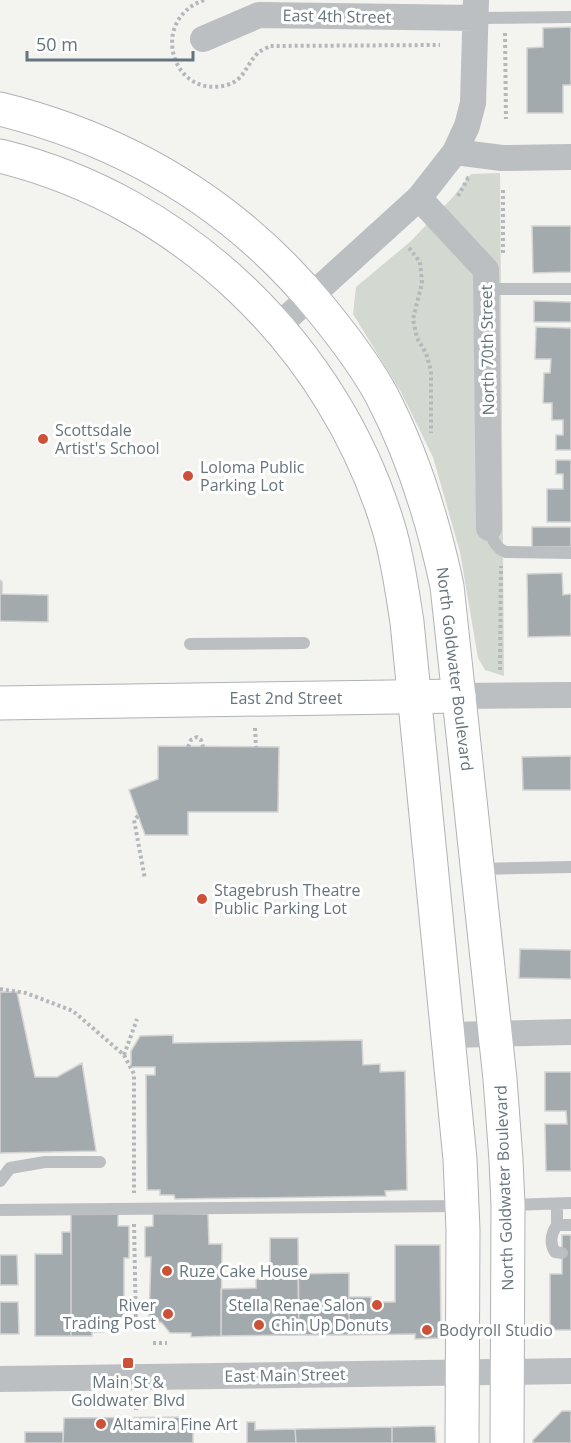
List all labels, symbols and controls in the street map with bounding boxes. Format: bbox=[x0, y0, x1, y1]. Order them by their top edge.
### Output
street label: East 4th Street bbox=[282, 4, 392, 28]
scale bar bbox=[27, 24, 194, 62]
text: 50 m bbox=[36, 32, 78, 56]
street label: North 70th Street bbox=[475, 284, 499, 415]
place label: Scottsdale Artist's School bbox=[55, 419, 160, 459]
marker: Scottsdale Artist's School bbox=[36, 432, 50, 446]
place label: Loloma Public Parking Lot bbox=[200, 456, 305, 496]
marker: Loloma Public Parking Lot bbox=[181, 469, 195, 483]
street label: North Goldwater Boulevard bbox=[432, 566, 478, 772]
street label: East 2nd Street bbox=[230, 687, 343, 709]
place label: Stagebrush Theatre Public Parking Lot bbox=[214, 879, 361, 919]
marker: Stagebrush Theatre Public Parking Lot bbox=[195, 892, 209, 906]
street label: North Goldwater Boulevard bbox=[489, 1085, 519, 1291]
place label: Ruze Cake House bbox=[179, 1260, 308, 1282]
marker: Ruze Cake House bbox=[160, 1264, 174, 1278]
place label: River Trading Post bbox=[63, 1294, 156, 1334]
place label: Stella Renae Salon bbox=[229, 1294, 365, 1316]
marker: Stella Renae Salon bbox=[370, 1298, 384, 1312]
marker: River Trading Post bbox=[161, 1307, 175, 1321]
place label: Chin Up Donuts bbox=[271, 1314, 389, 1336]
marker: Chin Up Donuts bbox=[252, 1318, 266, 1332]
place label: Bodyroll Studio bbox=[439, 1319, 553, 1341]
marker: Bodyroll Studio bbox=[420, 1323, 434, 1337]
marker: Main St & Goldwater Blvd bbox=[121, 1356, 135, 1370]
street label: East Main Street bbox=[224, 1363, 346, 1387]
place label: Main St & Goldwater Blvd bbox=[71, 1371, 185, 1411]
place label: Altamira Fine Art bbox=[113, 1413, 238, 1435]
marker: Altamira Fine Art bbox=[94, 1417, 108, 1431]

